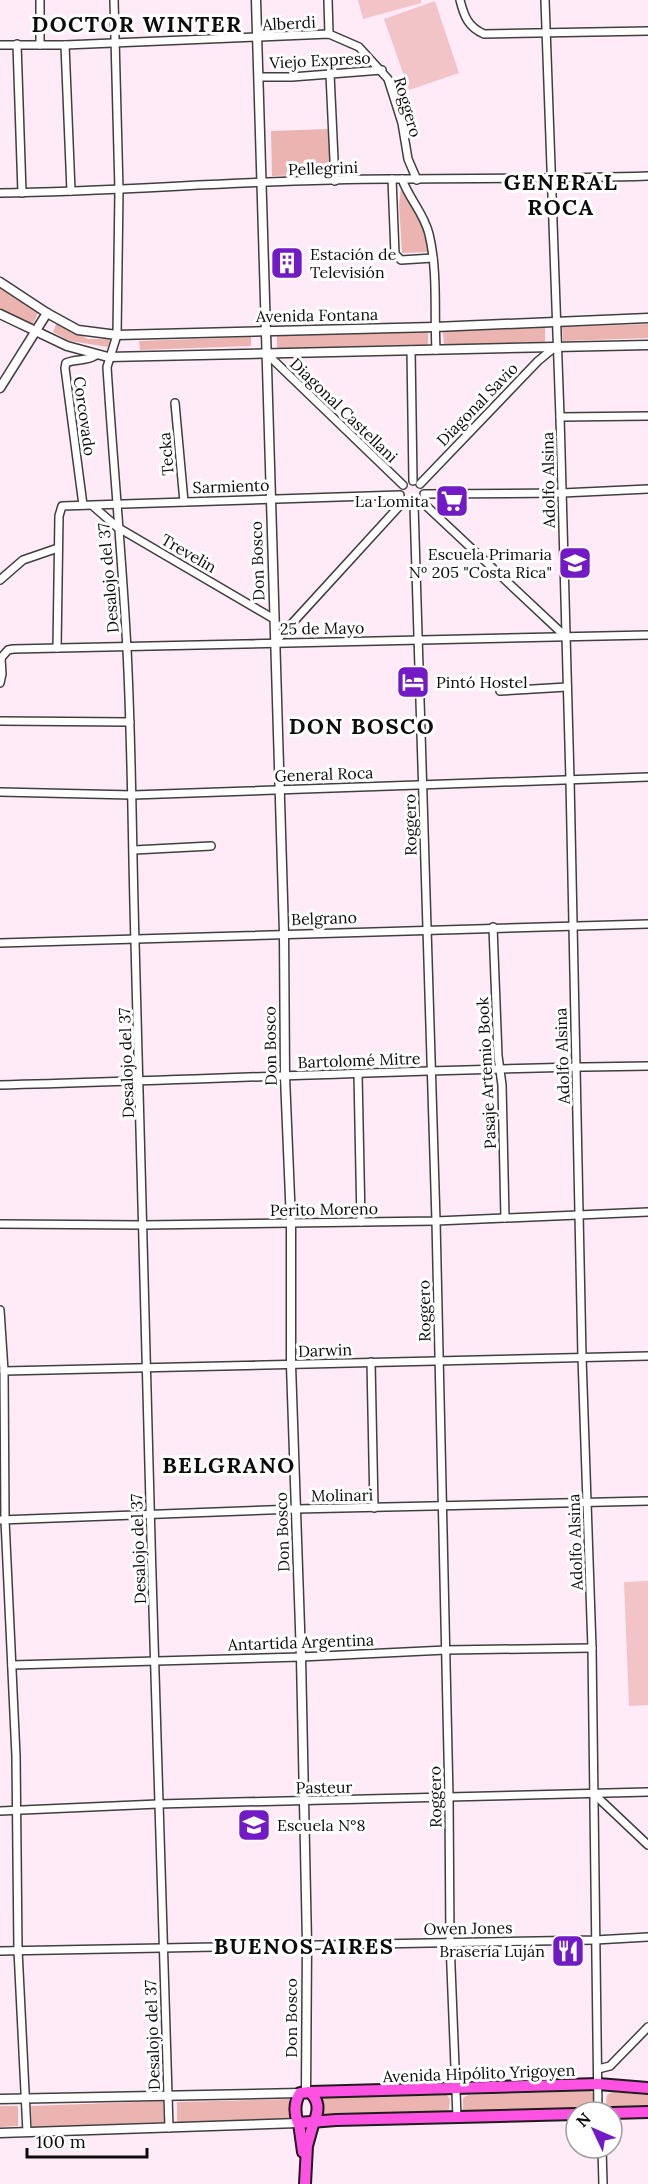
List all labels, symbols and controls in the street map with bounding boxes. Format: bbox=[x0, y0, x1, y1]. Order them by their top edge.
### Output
district label: DOCTOR WINTER bbox=[31, 10, 243, 38]
street label: Alberdi bbox=[261, 12, 316, 34]
street label: Viejo Expreso bbox=[268, 47, 371, 73]
street label: Roggero bbox=[390, 75, 426, 139]
street label: Pellegrini bbox=[288, 157, 358, 179]
district label: GENERAL ROCA bbox=[504, 168, 618, 221]
place label: Estación de Televisión bbox=[310, 244, 397, 282]
building icon: Estación de Televisión bbox=[269, 245, 305, 281]
street label: Avenida Fontana bbox=[255, 304, 378, 326]
street label: Diagonal Castellani bbox=[286, 353, 402, 467]
street label: Diagonal Savio bbox=[432, 358, 522, 450]
street label: Corcovado bbox=[70, 375, 100, 457]
street label: Tecka bbox=[154, 432, 178, 476]
street label: Adolfo Alsina bbox=[537, 432, 559, 529]
street label: Sarmiento bbox=[192, 475, 270, 497]
supermarket icon: La Lomita bbox=[434, 483, 470, 519]
place label: La Lomita bbox=[355, 491, 429, 511]
street label: Don Bosco bbox=[246, 521, 268, 601]
street label: Desalojo del 37 bbox=[93, 522, 123, 634]
street label: Trevelin bbox=[158, 529, 221, 577]
place label: Escuela Primaria Nº 205 "Costa Rica" bbox=[409, 544, 552, 582]
school or university icon: Escuela Primaria Nº 205 "Costa Rica" bbox=[557, 545, 593, 581]
street label: 25 de Mayo bbox=[280, 617, 364, 639]
hotel icon: Pintó Hostel bbox=[395, 664, 431, 700]
place label: Pintó Hostel bbox=[436, 672, 528, 692]
district label: DON BOSCO bbox=[289, 712, 435, 740]
street label: General Roca bbox=[274, 762, 374, 786]
street label: Roggero bbox=[399, 794, 421, 856]
street label: Belgrano bbox=[291, 907, 357, 929]
street label: Pasaje Artemio Book bbox=[472, 996, 500, 1149]
street label: Don Bosco bbox=[259, 1006, 281, 1086]
street label: Desalojo del 37 bbox=[114, 1007, 138, 1119]
street label: Adolfo Alsina bbox=[550, 1007, 574, 1106]
street label: Bartolomé Mitre bbox=[297, 1048, 421, 1072]
street label: Perito Moreno bbox=[270, 1198, 378, 1220]
street label: Roggero bbox=[413, 1280, 435, 1342]
street label: Darwin bbox=[298, 1339, 353, 1361]
district label: BELGRANO bbox=[162, 1451, 296, 1479]
street label: Molinari bbox=[311, 1484, 373, 1506]
street label: Don Bosco bbox=[271, 1492, 293, 1572]
street label: Desalojo del 37 bbox=[126, 1493, 150, 1605]
street label: Adolfo Alsina bbox=[563, 1493, 587, 1592]
street label: Antartida Argentina bbox=[227, 1629, 374, 1655]
street label: Roggero bbox=[424, 1766, 446, 1828]
street label: Pasteur bbox=[296, 1777, 353, 1797]
school or university icon: Escuela N°8 bbox=[236, 1807, 272, 1843]
place label: Escuela N°8 bbox=[277, 1815, 366, 1835]
street label: Owen Jones bbox=[423, 1917, 513, 1939]
district label: BUENOS AIRES bbox=[214, 1932, 394, 1960]
restaurant icon: Brasería Luján bbox=[550, 1933, 586, 1969]
place label: Brasería Luján bbox=[439, 1941, 545, 1961]
street label: Don Bosco bbox=[281, 1978, 301, 2058]
street label: Desalojo del 37 bbox=[140, 1979, 164, 2091]
street label: Avenida Hipólito Yrigoyen bbox=[381, 2060, 576, 2086]
north arrow bbox=[564, 2100, 624, 2160]
text: N bbox=[572, 2108, 595, 2131]
scale bar bbox=[27, 2121, 147, 2159]
text: 100 m bbox=[36, 2130, 86, 2153]

